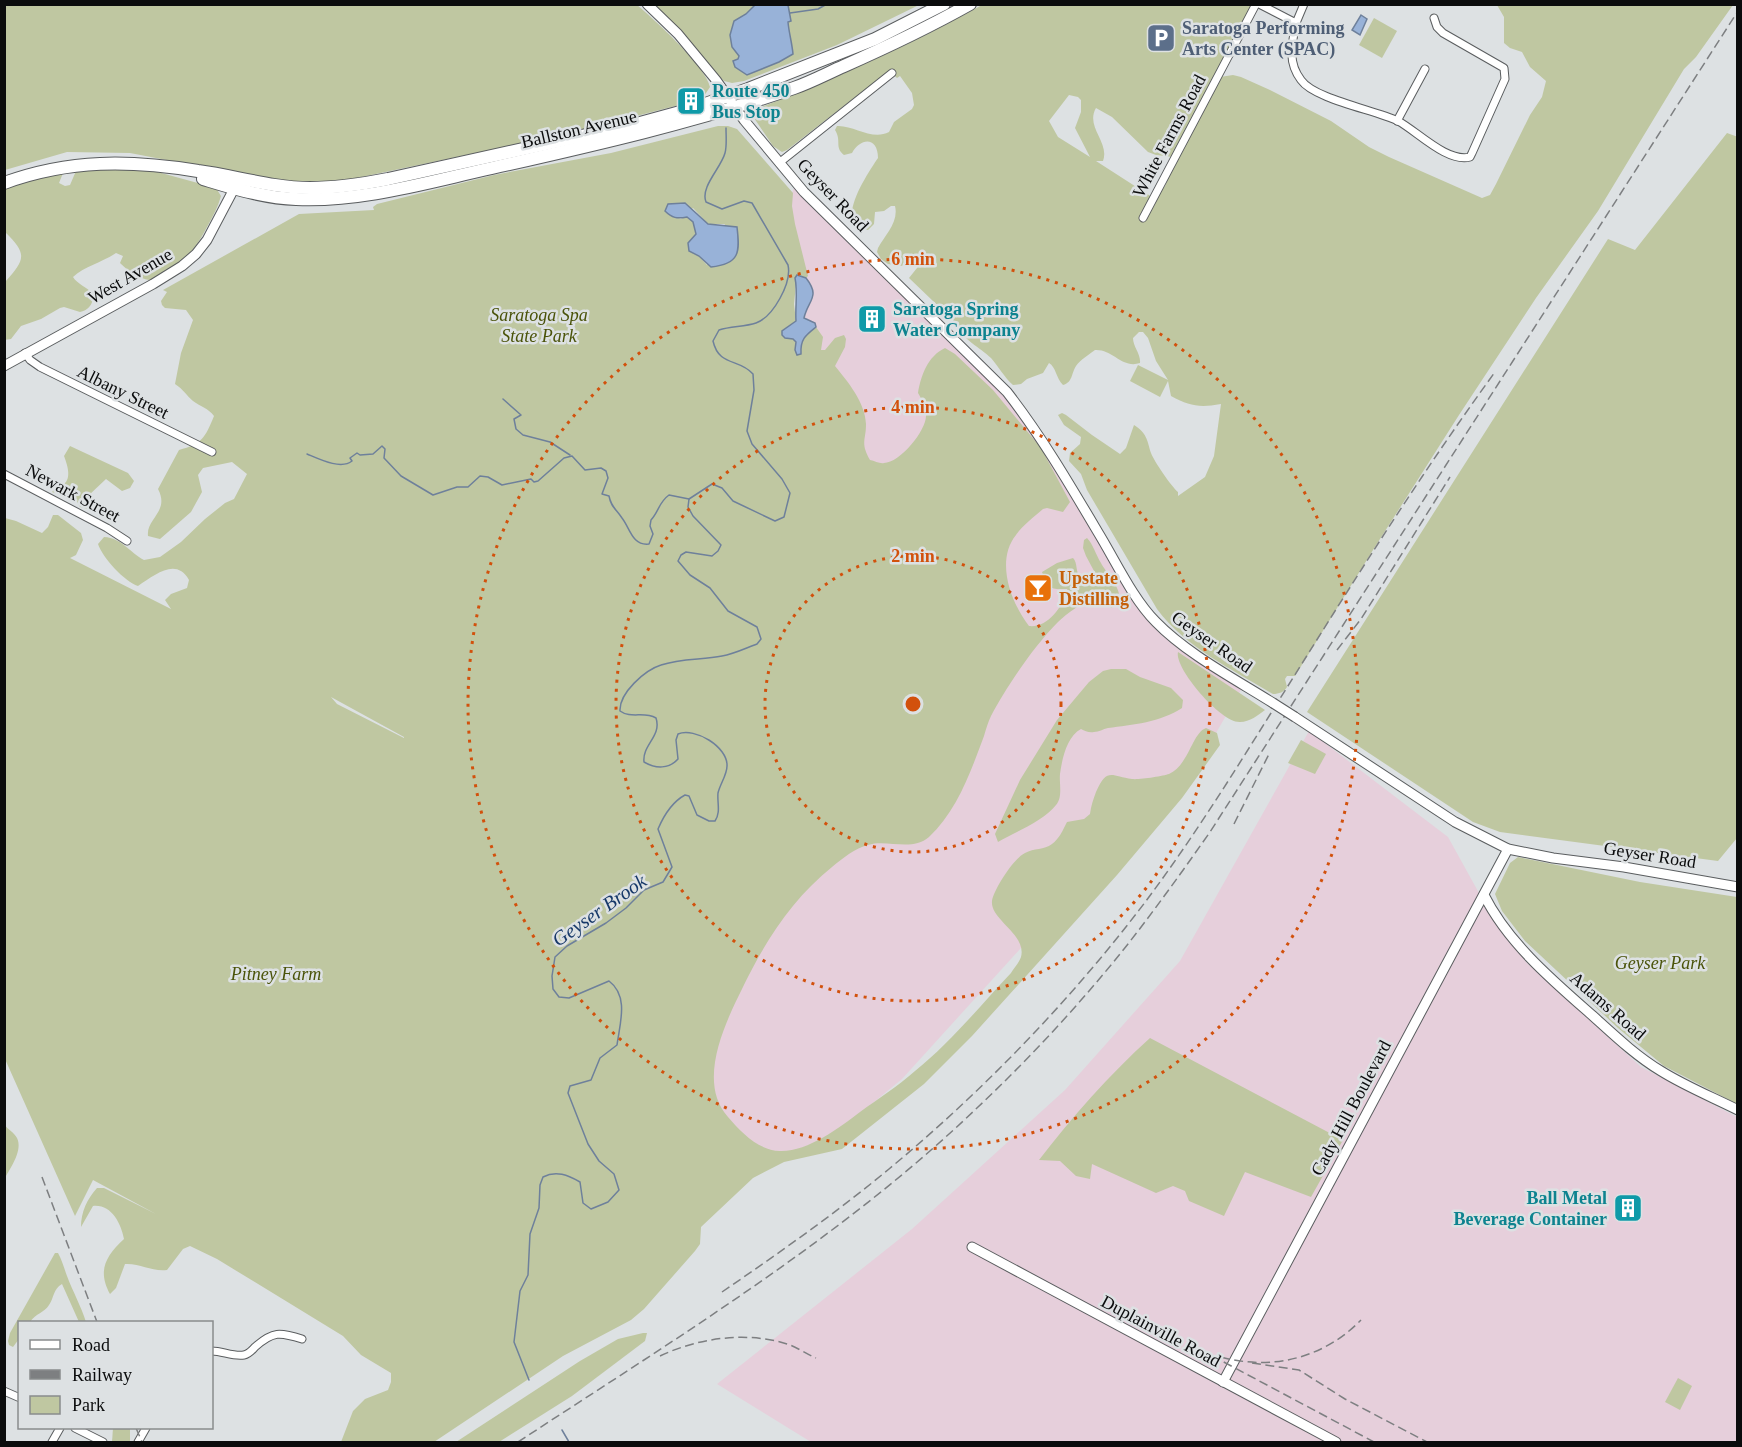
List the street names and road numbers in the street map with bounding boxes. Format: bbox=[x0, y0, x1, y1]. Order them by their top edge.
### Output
street label: White Farms Road bbox=[1128, 71, 1210, 201]
street label: Ballston Avenue bbox=[519, 106, 639, 152]
street label: Geyser Road bbox=[793, 154, 873, 236]
street label: West Avenue bbox=[84, 244, 176, 308]
street label: Albany Street bbox=[74, 361, 172, 423]
street label: Newark Street bbox=[23, 460, 123, 526]
street label: Geyser Road bbox=[1168, 607, 1256, 677]
street label: Geyser Road bbox=[1602, 838, 1698, 872]
street label: Adams Road bbox=[1566, 968, 1650, 1044]
street label: Cady Hill Boulevard bbox=[1307, 1037, 1395, 1179]
street label: Duplainville Road bbox=[1098, 1291, 1224, 1371]

